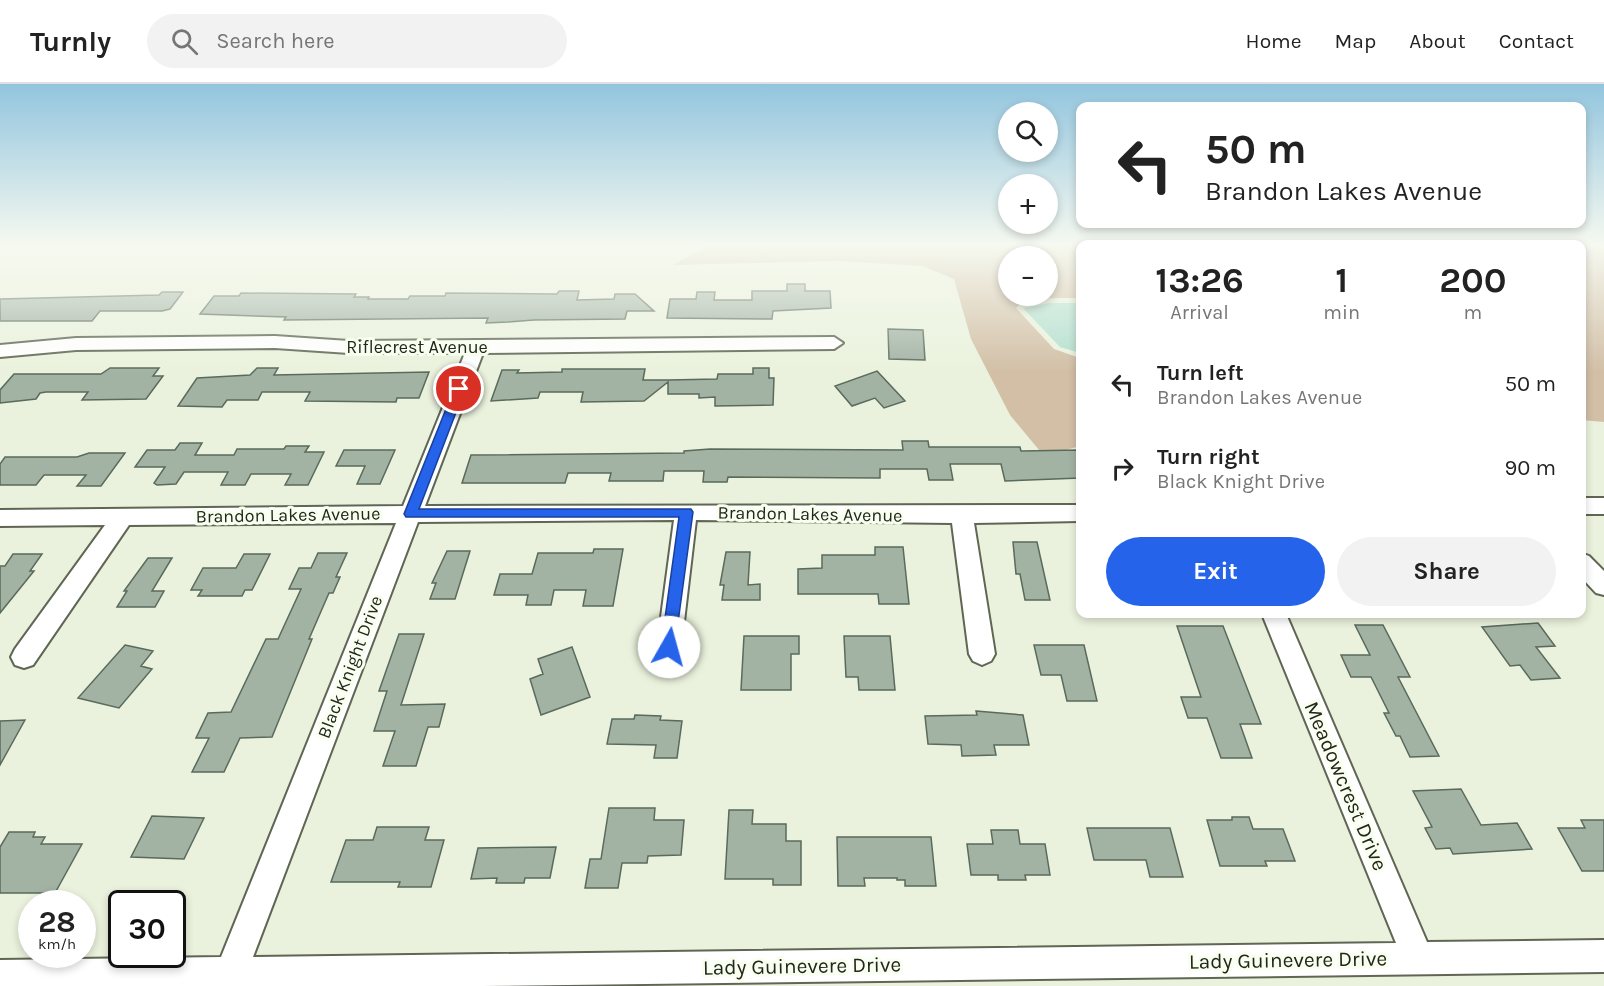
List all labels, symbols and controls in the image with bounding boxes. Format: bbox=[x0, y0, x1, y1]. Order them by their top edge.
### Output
search box bbox=[147, 14, 567, 68]
text: Turnly bbox=[30, 25, 111, 58]
icon: search bbox=[168, 25, 201, 58]
text: Search here bbox=[216, 28, 335, 54]
text: Home bbox=[1246, 29, 1302, 53]
text: Map bbox=[1335, 29, 1376, 53]
text: About bbox=[1409, 29, 1466, 53]
text: Contact bbox=[1499, 29, 1574, 53]
map controls bbox=[998, 102, 1058, 306]
button: search bbox=[998, 102, 1058, 162]
text: 50 m bbox=[1205, 124, 1307, 174]
icon: left bbox=[1106, 126, 1184, 204]
button: + bbox=[998, 174, 1058, 234]
text: Brandon Lakes Avenue bbox=[1205, 175, 1482, 207]
button: − bbox=[998, 246, 1058, 306]
text: 13:26 bbox=[1155, 259, 1244, 301]
text: 1 bbox=[1335, 259, 1348, 301]
text: 200 bbox=[1439, 259, 1507, 301]
text: Arrival bbox=[1170, 301, 1229, 324]
text: min bbox=[1323, 301, 1360, 324]
text: m bbox=[1464, 301, 1482, 324]
street label: Riflecrest Avenue bbox=[346, 336, 488, 358]
text: Turn left bbox=[1157, 360, 1244, 386]
pin bbox=[433, 363, 484, 414]
icon: left bbox=[1106, 368, 1139, 401]
text: 50 m bbox=[1505, 371, 1556, 397]
icon: arrive bbox=[442, 372, 475, 405]
text: Brandon Lakes Avenue bbox=[1157, 386, 1362, 409]
text: Turn right bbox=[1157, 444, 1260, 470]
icon: right bbox=[1106, 452, 1139, 485]
text: 90 m bbox=[1504, 455, 1556, 481]
text: Black Knight Drive bbox=[1157, 470, 1325, 493]
street label: Brandon Lakes Avenue bbox=[717, 501, 903, 527]
street label: Brandon Lakes Avenue bbox=[195, 502, 381, 528]
button: Exit bbox=[1106, 537, 1325, 606]
button: Share bbox=[1337, 537, 1556, 606]
street label: Black Knight Drive bbox=[313, 593, 387, 741]
position arrow bbox=[637, 615, 701, 679]
street label: Meadowcrest Drive bbox=[1300, 698, 1392, 874]
speed limit sign: 30 bbox=[108, 890, 186, 968]
text: 28 bbox=[38, 904, 76, 940]
text: km/h bbox=[38, 935, 76, 953]
street label: Lady Guinevere Drive bbox=[1189, 946, 1387, 974]
street label: Lady Guinevere Drive bbox=[703, 952, 901, 980]

